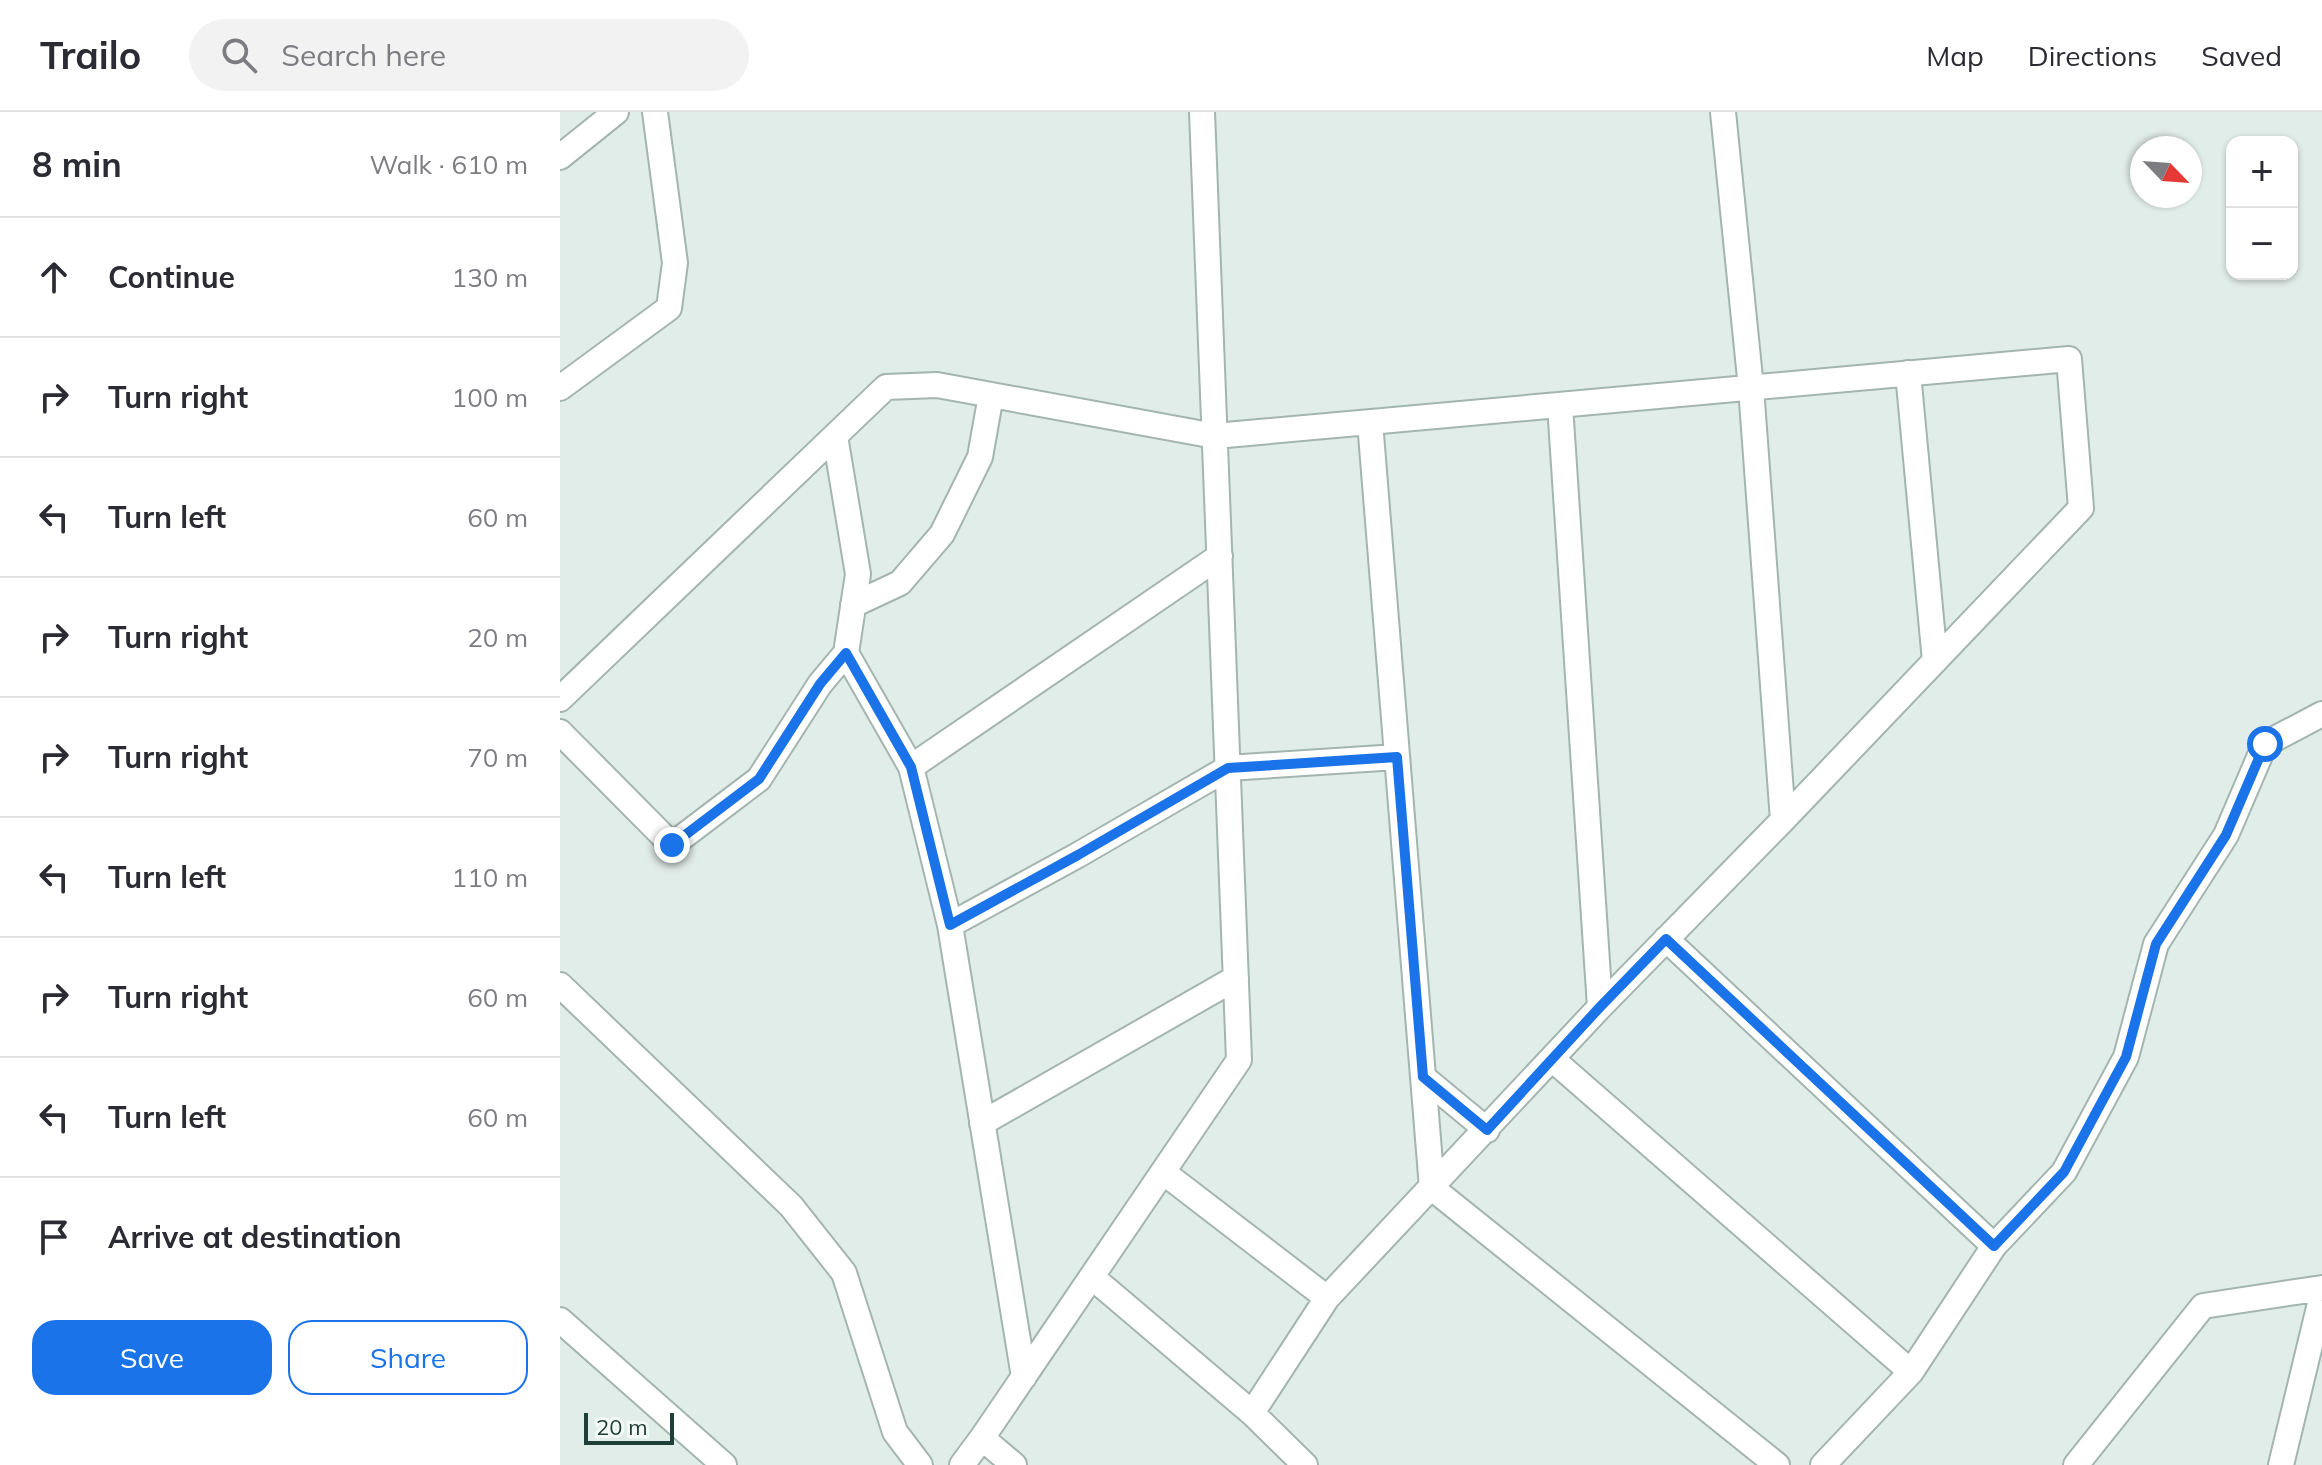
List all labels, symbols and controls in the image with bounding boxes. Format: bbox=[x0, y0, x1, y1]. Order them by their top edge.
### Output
search box bbox=[189, 19, 749, 91]
text: Trailo bbox=[40, 31, 141, 79]
icon: search bbox=[217, 33, 261, 77]
text: Search here bbox=[281, 36, 446, 74]
text: Map bbox=[1926, 38, 1984, 73]
text: Directions bbox=[2028, 38, 2157, 73]
text: Saved bbox=[2201, 38, 2282, 73]
north arrow bbox=[2130, 136, 2202, 208]
map controls bbox=[2226, 136, 2298, 280]
button: + bbox=[2226, 136, 2298, 208]
text: 8 min bbox=[32, 143, 122, 186]
text: Walk · 610 m bbox=[369, 148, 528, 181]
button: − bbox=[2226, 208, 2298, 280]
icon: ahead bbox=[32, 255, 76, 299]
text: Continue bbox=[108, 258, 235, 296]
text: 130 m bbox=[452, 261, 528, 294]
icon: right bbox=[32, 375, 76, 419]
text: Turn right bbox=[108, 378, 248, 416]
text: 100 m bbox=[452, 381, 528, 414]
icon: left bbox=[32, 495, 76, 539]
text: Turn left bbox=[108, 498, 226, 536]
text: 60 m bbox=[467, 501, 528, 534]
icon: right bbox=[32, 615, 76, 659]
text: Turn right bbox=[108, 618, 248, 656]
text: 20 m bbox=[467, 621, 528, 654]
route start bbox=[2247, 726, 2283, 762]
icon: right bbox=[32, 735, 76, 779]
text: Turn right bbox=[108, 738, 248, 776]
text: 70 m bbox=[467, 741, 528, 774]
route end bbox=[654, 827, 690, 863]
icon: left bbox=[32, 855, 76, 899]
text: Turn left bbox=[108, 858, 226, 896]
text: 110 m bbox=[452, 861, 528, 894]
icon: right bbox=[32, 975, 76, 1019]
text: Turn right bbox=[108, 978, 248, 1016]
text: 60 m bbox=[467, 981, 528, 1014]
icon: left bbox=[32, 1095, 76, 1139]
text: Turn left bbox=[108, 1098, 226, 1136]
text: 60 m bbox=[467, 1101, 528, 1134]
icon: arrive bbox=[32, 1215, 76, 1259]
text: Arrive at destination bbox=[108, 1218, 402, 1256]
button: Save bbox=[32, 1320, 272, 1395]
button: Share bbox=[288, 1320, 528, 1395]
scale bar bbox=[584, 1409, 674, 1445]
text: 20 m bbox=[596, 1413, 647, 1441]

